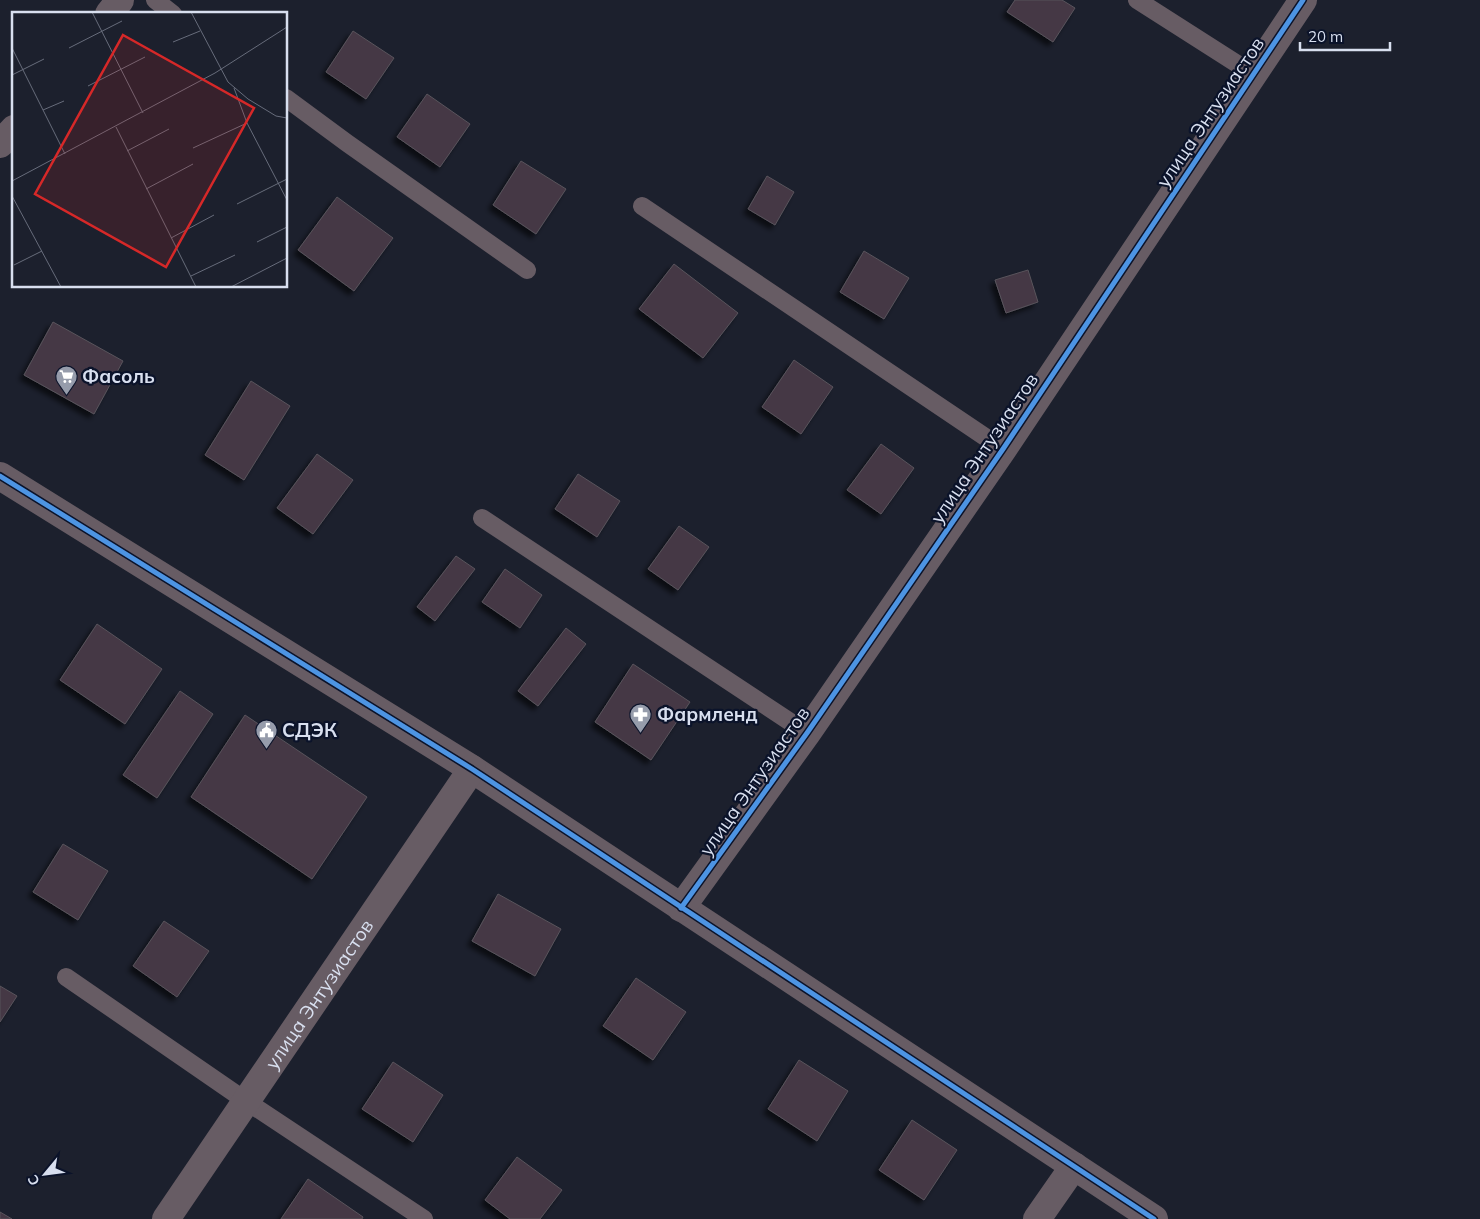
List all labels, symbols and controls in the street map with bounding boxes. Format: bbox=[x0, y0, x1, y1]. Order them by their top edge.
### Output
inset map bbox=[12, 12, 288, 288]
scale bar bbox=[1300, 20, 1390, 52]
text: 20 m bbox=[1308, 27, 1343, 46]
street label: улица Энтузиастов bbox=[1151, 32, 1269, 192]
supermarket icon: Фасоль bbox=[54, 364, 78, 395]
place label: Фасоль bbox=[82, 364, 155, 388]
street label: улица Энтузиастов bbox=[925, 368, 1043, 528]
pharmacy icon: Фармленд bbox=[629, 702, 653, 733]
place label: Фармленд bbox=[657, 702, 758, 726]
street label: улица Энтузиастов bbox=[694, 702, 814, 860]
public building icon: СДЭК bbox=[254, 718, 278, 749]
place label: СДЭК bbox=[282, 718, 338, 742]
street label: улица Энтузиастов bbox=[259, 914, 378, 1074]
north arrow bbox=[20, 1149, 70, 1199]
text: С bbox=[23, 1172, 44, 1189]

